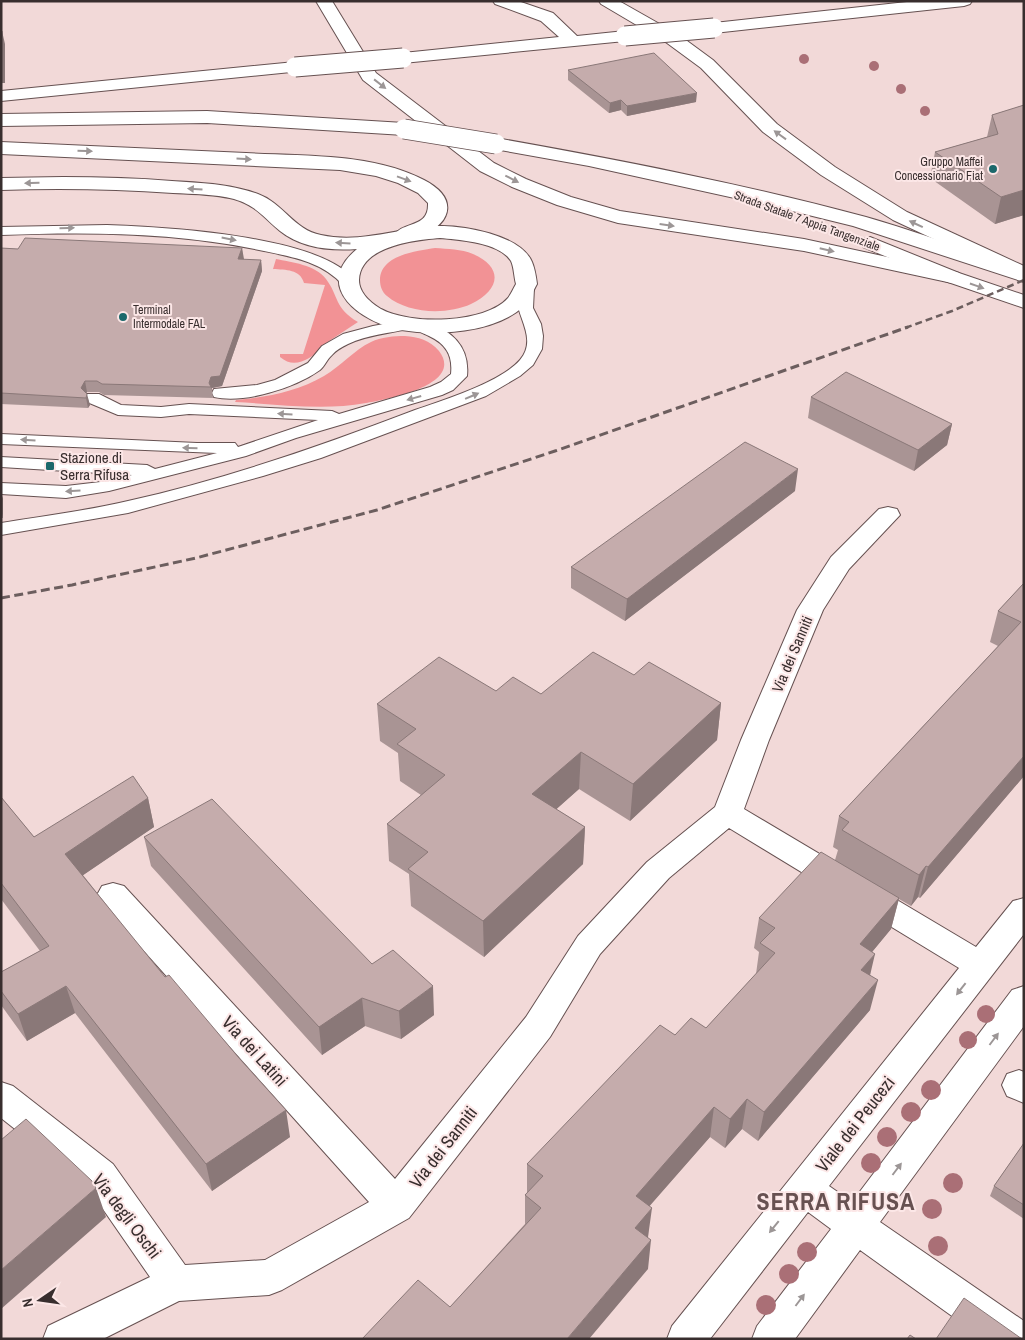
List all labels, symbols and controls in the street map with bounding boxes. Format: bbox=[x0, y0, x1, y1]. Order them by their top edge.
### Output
one-way arrow bbox=[373, 79, 386, 90]
one-way arrow bbox=[773, 130, 787, 140]
one-way arrow bbox=[77, 148, 93, 156]
place label: Gruppo Maffei Concessionario Fiat bbox=[894, 154, 983, 184]
one-way arrow bbox=[236, 155, 252, 163]
marker: Gruppo Maffei Concessionario Fiat bbox=[987, 163, 999, 175]
one-way arrow bbox=[397, 175, 412, 183]
one-way arrow bbox=[504, 175, 519, 183]
one-way arrow bbox=[24, 180, 40, 188]
one-way arrow bbox=[186, 184, 202, 192]
street label: Strada Statale 7 Appia Tangenziale bbox=[732, 187, 882, 255]
one-way arrow bbox=[909, 219, 923, 227]
one-way arrow bbox=[659, 221, 675, 229]
one-way arrow bbox=[60, 224, 76, 232]
one-way arrow bbox=[222, 235, 237, 243]
one-way arrow bbox=[334, 239, 350, 247]
one-way arrow bbox=[820, 246, 835, 254]
one-way arrow bbox=[970, 282, 985, 290]
place label: Terminal Intermodale FAL bbox=[133, 302, 206, 332]
marker: Terminal Intermodale FAL bbox=[117, 311, 129, 323]
one-way arrow bbox=[465, 391, 480, 399]
one-way arrow bbox=[407, 394, 422, 402]
one-way arrow bbox=[277, 410, 293, 418]
one-way arrow bbox=[19, 436, 35, 444]
one-way arrow bbox=[182, 444, 198, 452]
place label: Stazione di Serra Rifusa bbox=[60, 447, 129, 485]
marker: Stazione di Serra Rifusa bbox=[44, 460, 56, 472]
one-way arrow bbox=[64, 487, 80, 495]
street label: Via dei Sanniti bbox=[766, 613, 818, 695]
one-way arrow bbox=[956, 982, 966, 996]
street label: Via dei Latini bbox=[216, 1010, 294, 1092]
one-way arrow bbox=[989, 1032, 999, 1046]
street label: Viale dei Peucezi bbox=[810, 1071, 900, 1177]
street label: Via dei Sanniti bbox=[403, 1101, 483, 1193]
one-way arrow bbox=[892, 1162, 902, 1176]
street label: Via degli Oschi bbox=[87, 1168, 167, 1264]
district label: SERRA RIFUSA bbox=[757, 1185, 915, 1217]
one-way arrow bbox=[769, 1221, 780, 1234]
north arrow bbox=[15, 1275, 65, 1325]
one-way arrow bbox=[795, 1293, 805, 1307]
text: N bbox=[18, 1297, 37, 1309]

